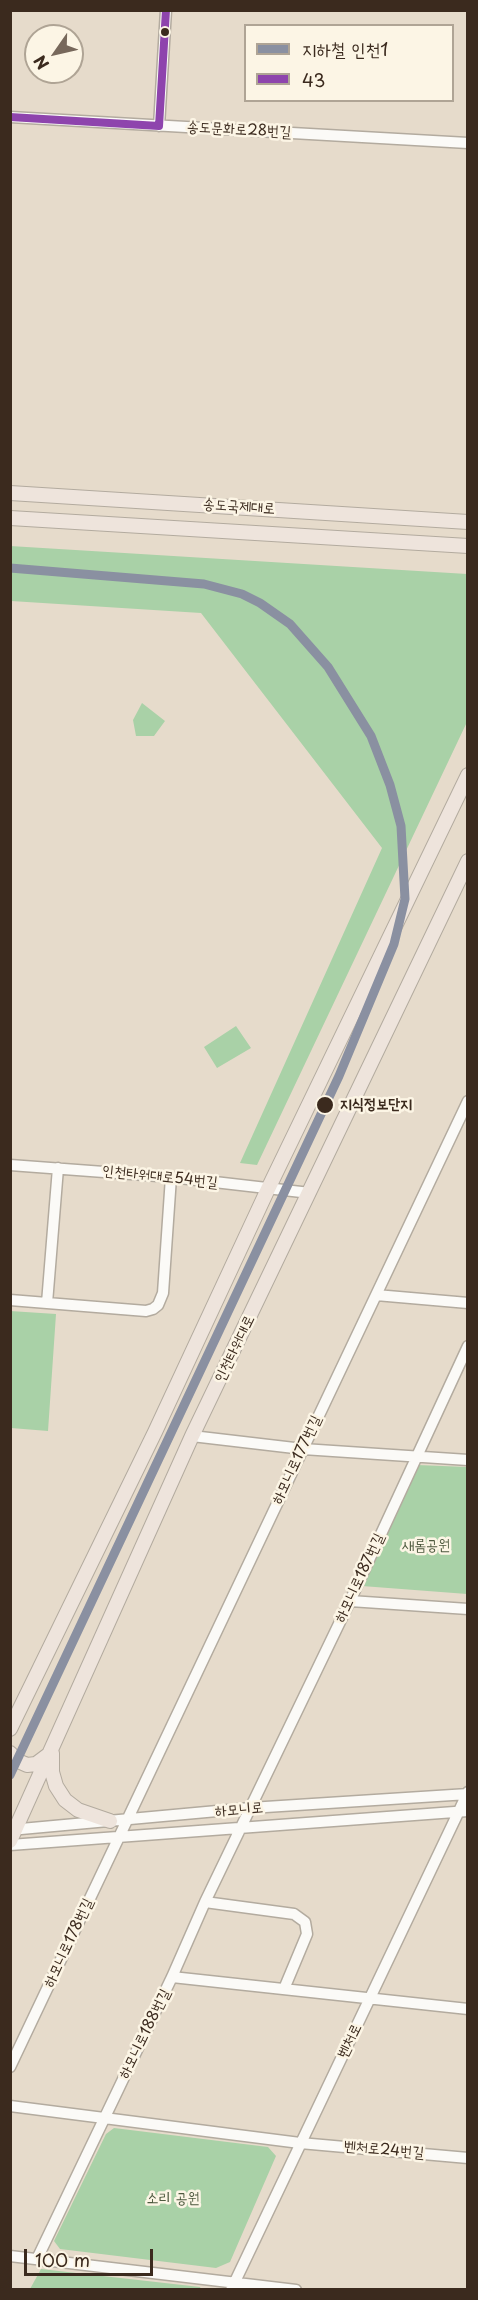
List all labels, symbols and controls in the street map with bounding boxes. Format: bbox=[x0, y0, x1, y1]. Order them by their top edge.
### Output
north arrow bbox=[24, 24, 84, 84]
legend bbox=[244, 24, 454, 102]
unlabelled marker bbox=[159, 26, 171, 38]
text: 지하철 인천1 bbox=[302, 35, 388, 62]
text: N bbox=[27, 51, 54, 75]
text: 43 bbox=[302, 66, 325, 93]
street label: 송도문화로28번길 bbox=[186, 118, 292, 142]
street label: 송도국제대로 bbox=[202, 495, 276, 519]
marker: 지식정보단지 bbox=[315, 1095, 335, 1115]
place label: 지식정보단지 bbox=[340, 1096, 412, 1114]
street label: 인천타워대로54번길 bbox=[101, 1162, 219, 1192]
street label: 인천타워대로 bbox=[211, 1313, 259, 1385]
street label: 하모니로177번길 bbox=[269, 1413, 325, 1507]
street label: 하모니로187번길 bbox=[331, 1531, 389, 1625]
park label: 새롬공원 bbox=[402, 1537, 450, 1555]
street label: 하모니로 bbox=[214, 1799, 264, 1821]
street label: 하모니로178번길 bbox=[40, 1895, 98, 1991]
street label: 하모니로188번길 bbox=[115, 1986, 175, 2082]
street label: 벤처로 bbox=[334, 2021, 366, 2061]
street label: 벤처로24번길 bbox=[343, 2138, 425, 2162]
park label: 소리 공원 bbox=[146, 2190, 200, 2208]
scale bar bbox=[27, 2237, 156, 2275]
text: 100 m bbox=[35, 2246, 90, 2273]

